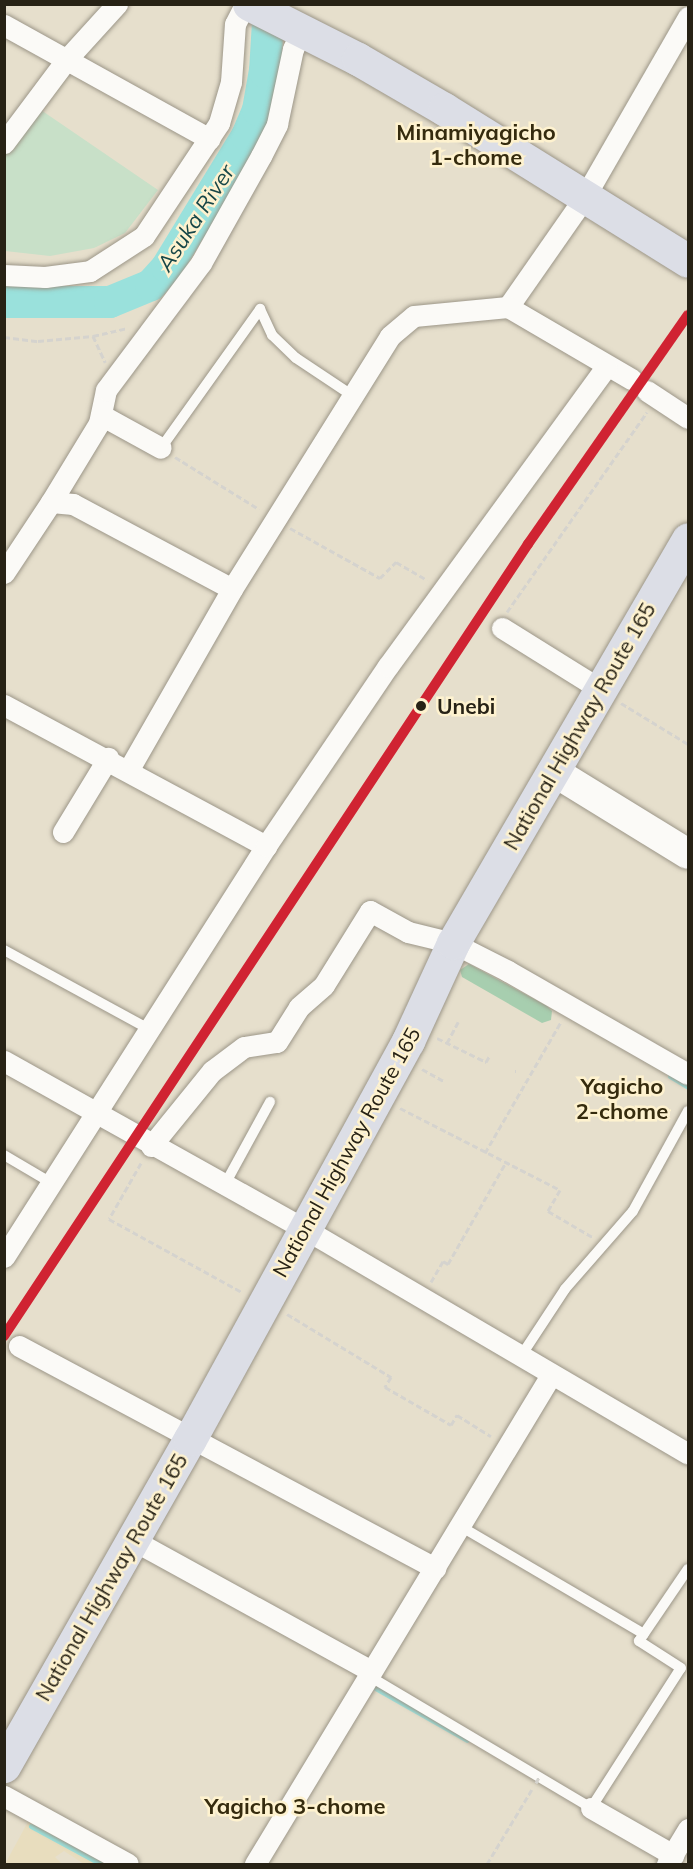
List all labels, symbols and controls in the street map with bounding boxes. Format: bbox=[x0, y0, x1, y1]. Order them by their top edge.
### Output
district label: Minamiyagicho 1-chome bbox=[396, 119, 556, 170]
water label: Asuka River bbox=[152, 160, 240, 276]
street label: National Highway Route 165 bbox=[498, 598, 660, 854]
place label: Unebi bbox=[437, 693, 495, 719]
marker: Unebi bbox=[410, 695, 432, 717]
street label: National Highway Route 165 bbox=[267, 1023, 425, 1281]
district label: Yagicho 2-chome bbox=[576, 1073, 668, 1124]
street label: National Highway Route 165 bbox=[30, 1449, 192, 1705]
district label: Yagicho 3-chome bbox=[205, 1794, 385, 1820]

